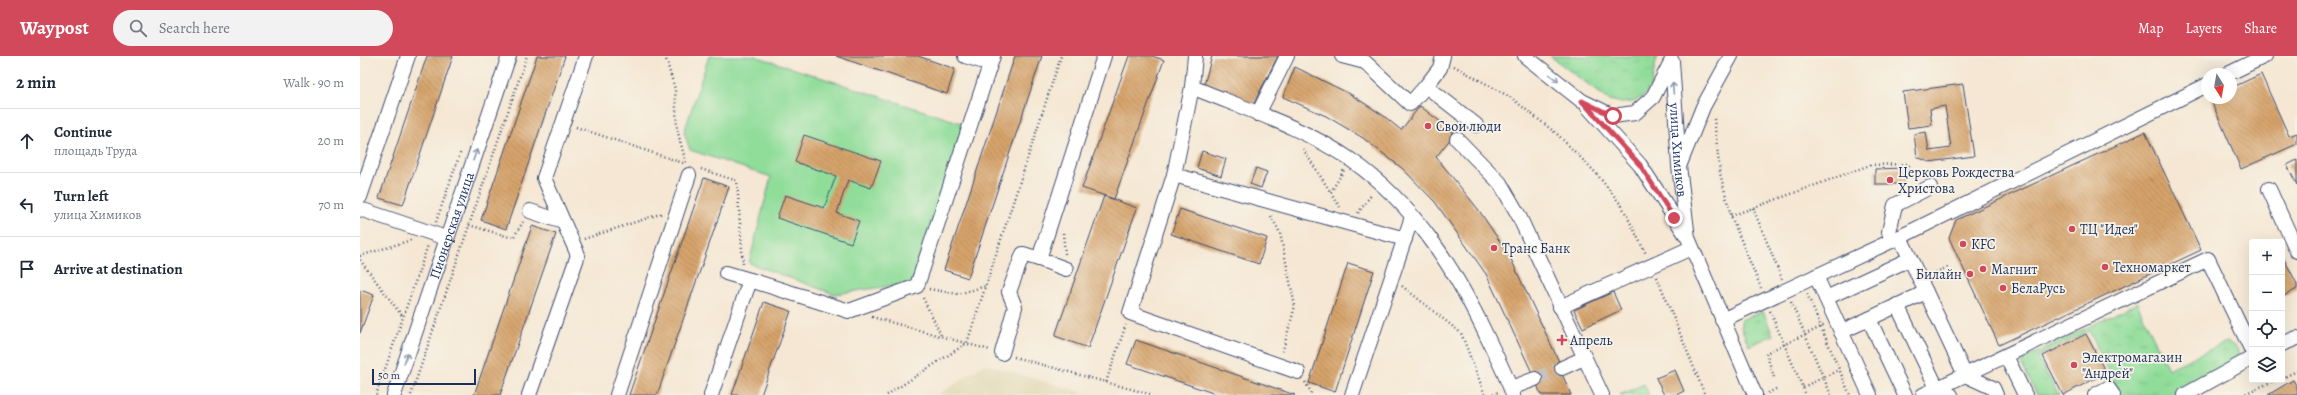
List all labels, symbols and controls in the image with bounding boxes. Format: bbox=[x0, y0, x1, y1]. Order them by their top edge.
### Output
search box bbox=[113, 10, 393, 46]
text: Waypost bbox=[20, 15, 89, 41]
icon: search bbox=[127, 17, 149, 39]
text: Search here bbox=[159, 18, 230, 38]
text: Map bbox=[2138, 19, 2164, 38]
text: Layers bbox=[2186, 19, 2222, 38]
text: Share bbox=[2244, 19, 2277, 38]
north arrow bbox=[2201, 68, 2237, 104]
text: 2 min bbox=[16, 71, 56, 94]
text: Walk · 90 m bbox=[283, 74, 344, 91]
one-way arrow bbox=[1548, 74, 1559, 83]
one-way arrow bbox=[1670, 82, 1677, 95]
street label: улица Химиков bbox=[1665, 101, 1692, 198]
route start bbox=[1604, 107, 1622, 125]
place label: Свои люди bbox=[1436, 117, 1502, 136]
marker: Свои люди bbox=[1423, 121, 1433, 131]
text: Continue bbox=[54, 122, 112, 142]
icon: ahead bbox=[16, 130, 38, 152]
text: 20 m bbox=[318, 132, 344, 149]
text: площадь Труда bbox=[54, 142, 137, 159]
one-way arrow bbox=[472, 149, 479, 162]
place label: Церковь Рождества Христова bbox=[1898, 163, 2015, 198]
street label: Пионерская улица bbox=[425, 169, 479, 282]
marker: Церковь Рождества Христова bbox=[1885, 175, 1895, 185]
text: Turn left bbox=[54, 186, 109, 206]
icon: left bbox=[16, 194, 38, 216]
text: 70 m bbox=[318, 196, 344, 213]
text: улица Химиков bbox=[54, 206, 141, 223]
route end bbox=[1665, 209, 1683, 227]
place label: ТЦ "Идея" bbox=[2080, 220, 2138, 239]
marker: ТЦ "Идея" bbox=[2067, 224, 2077, 234]
place label: KFC bbox=[1971, 235, 1996, 254]
place label: Транс Банк bbox=[1502, 239, 1570, 258]
marker: KFC bbox=[1958, 239, 1968, 249]
map controls bbox=[2249, 239, 2285, 383]
button: + bbox=[2249, 239, 2285, 275]
marker: Транс Банк bbox=[1489, 243, 1499, 253]
icon: arrive bbox=[16, 258, 38, 280]
place label: Техномаркет bbox=[2113, 258, 2191, 277]
text: Arrive at destination bbox=[54, 259, 183, 279]
place label: Магнит bbox=[1991, 260, 2038, 279]
marker: Техномаркет bbox=[2100, 262, 2110, 272]
marker: Магнит bbox=[1978, 264, 1988, 274]
place label: Билайн bbox=[1916, 265, 1962, 284]
marker: Билайн bbox=[1965, 269, 1975, 279]
button: − bbox=[2249, 275, 2285, 311]
place label: БелаРусь bbox=[2011, 279, 2065, 298]
marker: БелаРусь bbox=[1998, 283, 2008, 293]
button: locate bbox=[2249, 311, 2285, 347]
place label: Апрель bbox=[1569, 331, 1613, 350]
marker: Апрель bbox=[1557, 335, 1567, 345]
button: layers bbox=[2249, 347, 2285, 383]
place label: Электромагазин "Андрей" bbox=[2082, 348, 2182, 383]
one-way arrow bbox=[403, 352, 410, 365]
marker: Электромагазин "Андрей" bbox=[2069, 360, 2079, 370]
scale bar bbox=[372, 367, 476, 386]
text: 50 m bbox=[378, 368, 400, 383]

